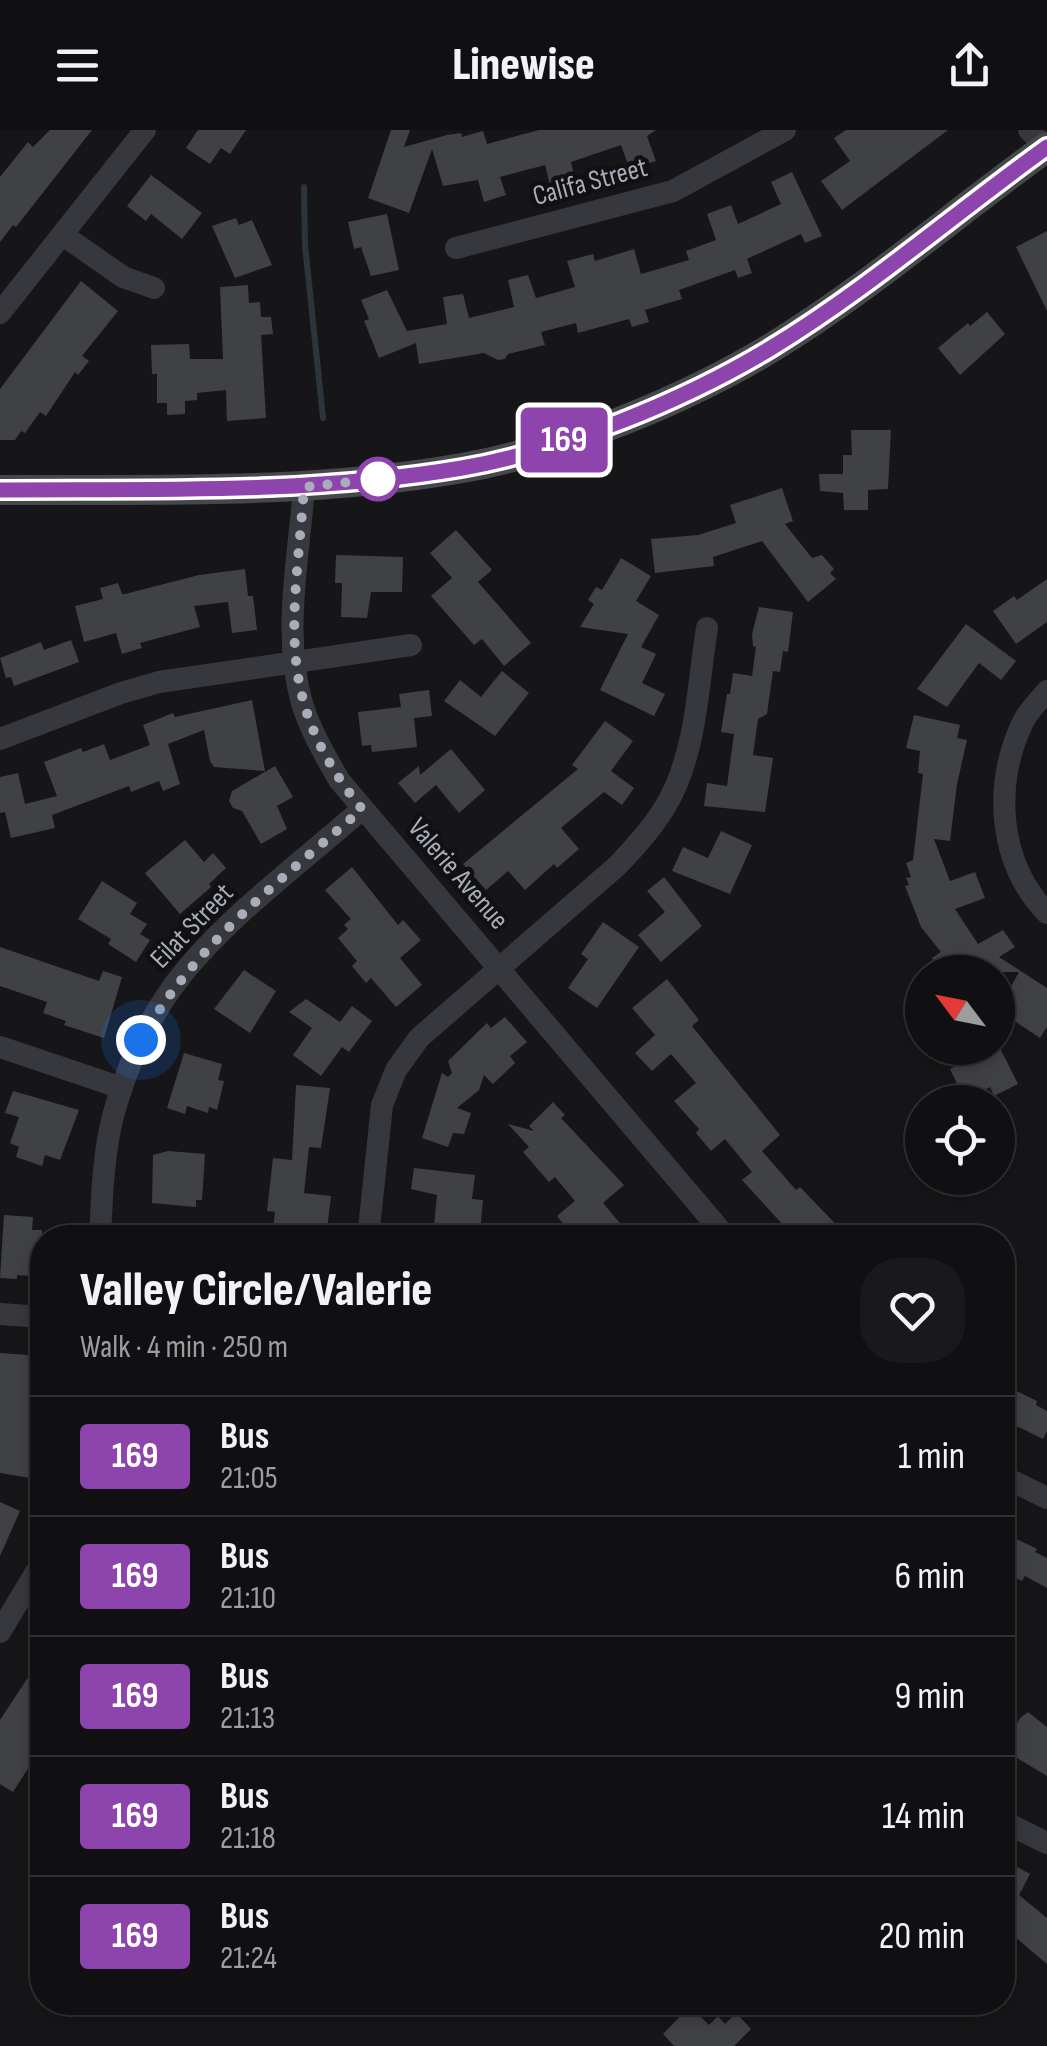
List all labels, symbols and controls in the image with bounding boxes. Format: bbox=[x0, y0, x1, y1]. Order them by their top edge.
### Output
icon: menu bbox=[50, 38, 105, 93]
text: Linewise bbox=[452, 38, 595, 93]
icon: share bbox=[942, 38, 997, 93]
street label: Califa Street bbox=[529, 151, 651, 213]
line badge: 169 bbox=[506, 408, 622, 472]
text: 169 bbox=[541, 419, 587, 462]
unlabelled marker bbox=[357, 458, 399, 500]
street label: Valerie Avenue bbox=[401, 812, 515, 936]
street label: Eilat Street bbox=[144, 877, 240, 975]
north arrow bbox=[905, 955, 1015, 1065]
map controls bbox=[905, 955, 1015, 1195]
your location bbox=[116, 1015, 166, 1065]
button: locate bbox=[905, 1085, 1015, 1195]
button: heart bbox=[860, 1258, 965, 1363]
text: Valley Circle/Valerie bbox=[80, 1262, 432, 1319]
text: Walk · 4 min · 250 m bbox=[80, 1328, 288, 1367]
text: Bus bbox=[220, 1414, 269, 1459]
text: 1 min bbox=[898, 1434, 965, 1479]
text: 169 bbox=[112, 1435, 158, 1478]
text: 21:05 bbox=[220, 1459, 278, 1498]
text: Bus bbox=[220, 1534, 269, 1579]
text: 6 min bbox=[895, 1554, 965, 1599]
text: 169 bbox=[112, 1555, 158, 1598]
text: 21:10 bbox=[220, 1579, 276, 1618]
text: Bus bbox=[220, 1654, 269, 1699]
text: 9 min bbox=[894, 1674, 965, 1719]
text: 169 bbox=[112, 1675, 158, 1718]
text: 21:13 bbox=[220, 1699, 275, 1738]
text: Bus bbox=[220, 1774, 269, 1819]
text: 14 min bbox=[882, 1794, 965, 1839]
text: 169 bbox=[112, 1795, 158, 1838]
text: 21:18 bbox=[220, 1819, 276, 1858]
text: Bus bbox=[220, 1894, 269, 1939]
text: 20 min bbox=[879, 1914, 965, 1959]
text: 169 bbox=[112, 1915, 158, 1958]
text: 21:24 bbox=[220, 1939, 277, 1978]

